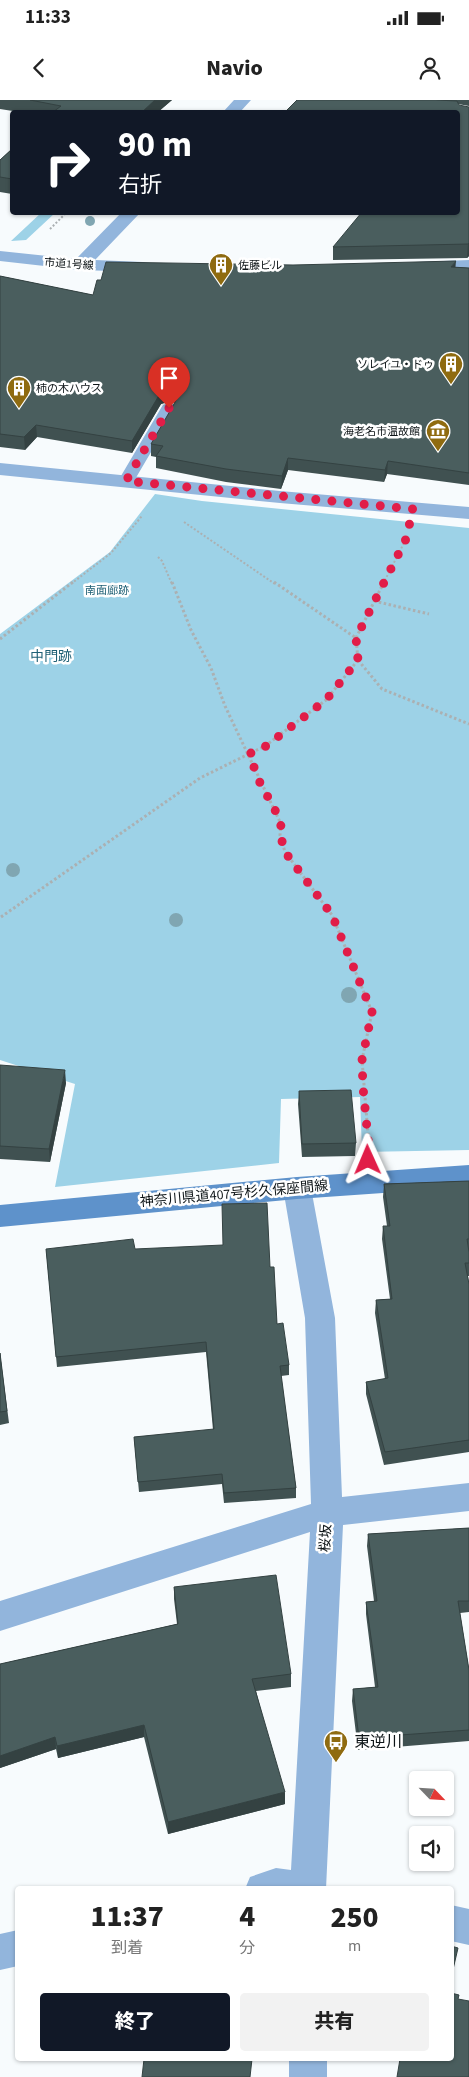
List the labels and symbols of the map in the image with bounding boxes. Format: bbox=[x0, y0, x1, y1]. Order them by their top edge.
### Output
building icon: 佐藤ビル bbox=[208, 252, 234, 286]
street label: 市道1号線 bbox=[44, 255, 94, 273]
place label: 佐藤ビル bbox=[238, 258, 282, 273]
building icon: ソレイユ・ドゥ bbox=[438, 351, 464, 385]
pin bbox=[148, 357, 190, 408]
place label: ソレイユ・ドゥ bbox=[357, 357, 434, 372]
building icon: 柿の木ハウス bbox=[6, 375, 32, 409]
place label: 柿の木ハウス bbox=[36, 381, 102, 396]
museum icon: 海老名市温故館 bbox=[425, 418, 451, 452]
place label: 海老名市温故館 bbox=[343, 424, 420, 439]
park label: 南面廊跡 bbox=[85, 583, 129, 598]
park label: 中門跡 bbox=[30, 647, 72, 667]
position arrow bbox=[341, 1133, 393, 1185]
street label: 神奈川県道407号杉久保座間線 bbox=[139, 1176, 329, 1212]
street label: 桜坂 bbox=[315, 1523, 337, 1553]
bus stop icon: 東逆川 bbox=[323, 1729, 349, 1763]
place label: 東逆川 bbox=[354, 1731, 402, 1753]
north arrow bbox=[409, 1771, 454, 1816]

